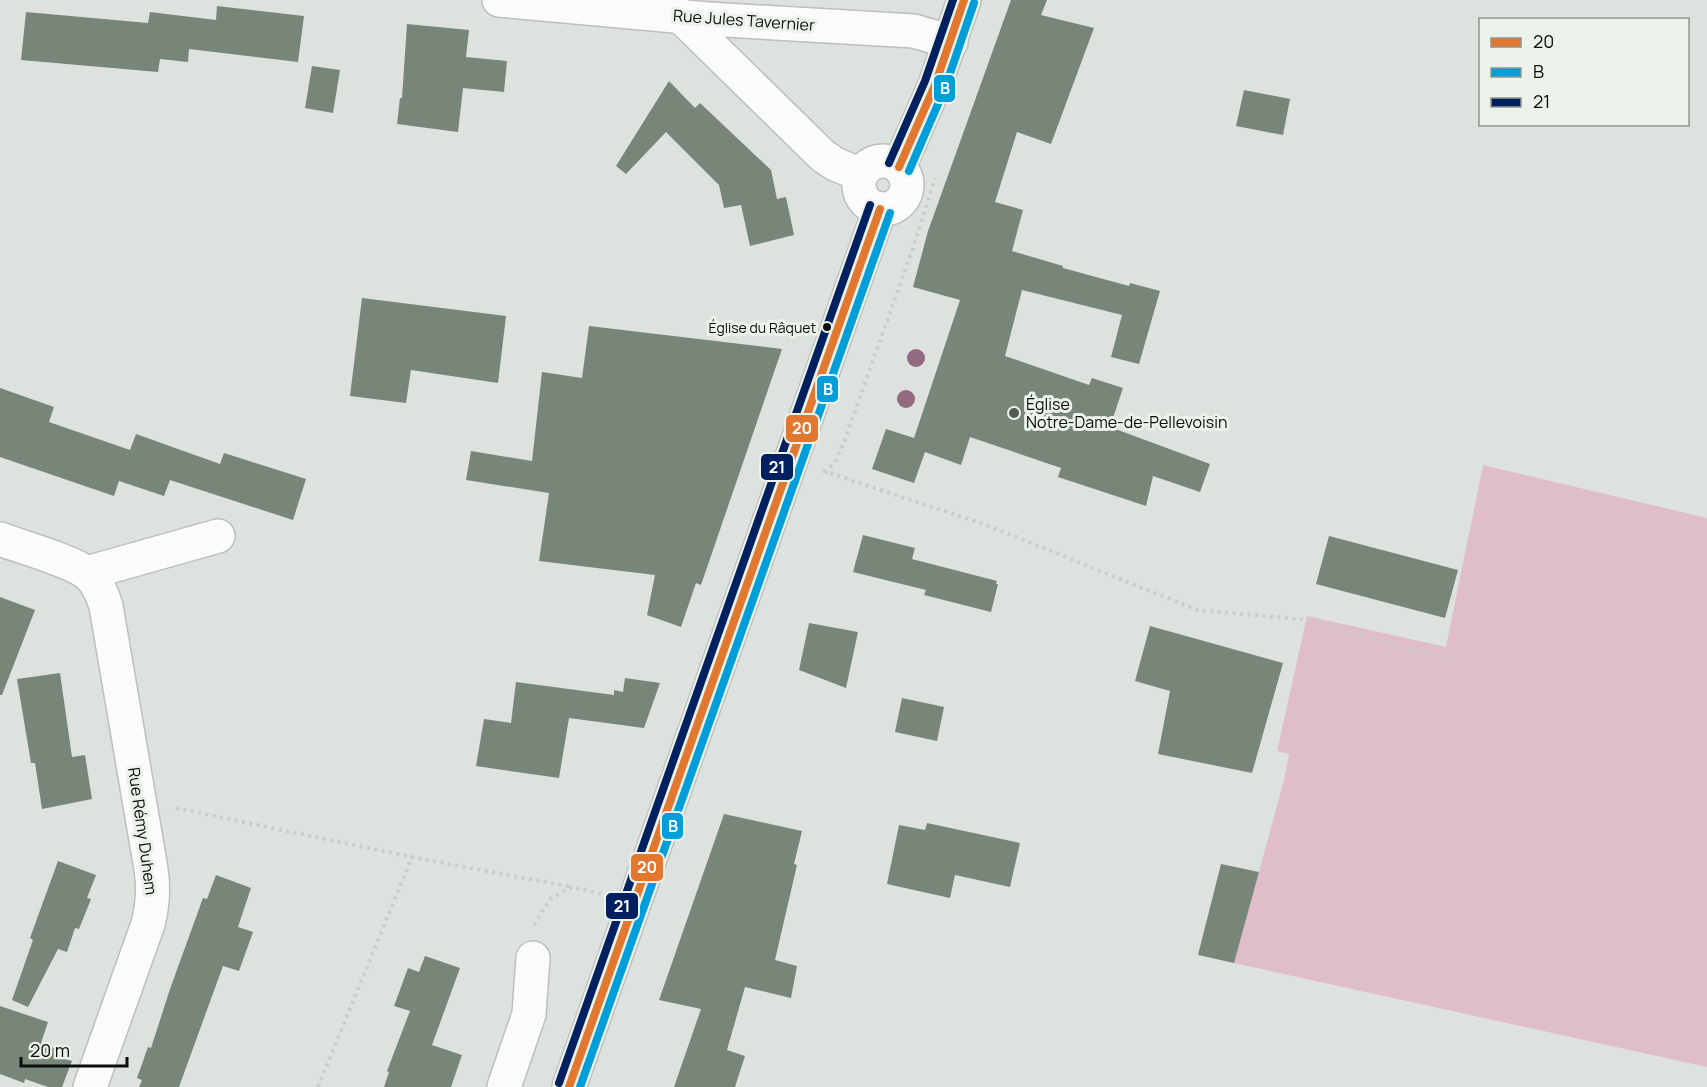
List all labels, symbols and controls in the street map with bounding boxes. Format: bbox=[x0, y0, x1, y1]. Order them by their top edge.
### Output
street label: Rue Jules Tavernier bbox=[672, 4, 816, 36]
legend bbox=[1479, 18, 1689, 126]
text: 20 bbox=[1533, 29, 1554, 53]
text: B bbox=[1533, 59, 1544, 83]
line badge: B bbox=[933, 74, 956, 103]
text: B bbox=[940, 77, 950, 99]
text: 21 bbox=[1533, 89, 1550, 113]
place label: Église du Râquet bbox=[708, 318, 816, 337]
marker: Église du Râquet bbox=[821, 321, 833, 333]
line badge: B bbox=[816, 375, 839, 403]
text: B bbox=[823, 378, 833, 400]
place label: Église Notre-Dame-de-Pellevoisin bbox=[1026, 393, 1227, 433]
marker: Église Notre-Dame-de-Pellevoisin bbox=[1007, 406, 1021, 420]
line badge: 20 bbox=[785, 414, 819, 443]
text: 20 bbox=[792, 417, 812, 439]
line badge: 21 bbox=[760, 453, 794, 481]
text: 21 bbox=[769, 456, 785, 478]
street label: Rue Rémy Duhem bbox=[123, 766, 163, 896]
line badge: B bbox=[661, 812, 684, 840]
text: B bbox=[668, 815, 678, 837]
line badge: 20 bbox=[630, 853, 664, 882]
text: 20 bbox=[637, 856, 657, 878]
line badge: 21 bbox=[605, 892, 639, 920]
text: 21 bbox=[614, 895, 630, 917]
scale bar bbox=[21, 1030, 128, 1068]
text: 20 m bbox=[30, 1038, 70, 1062]

